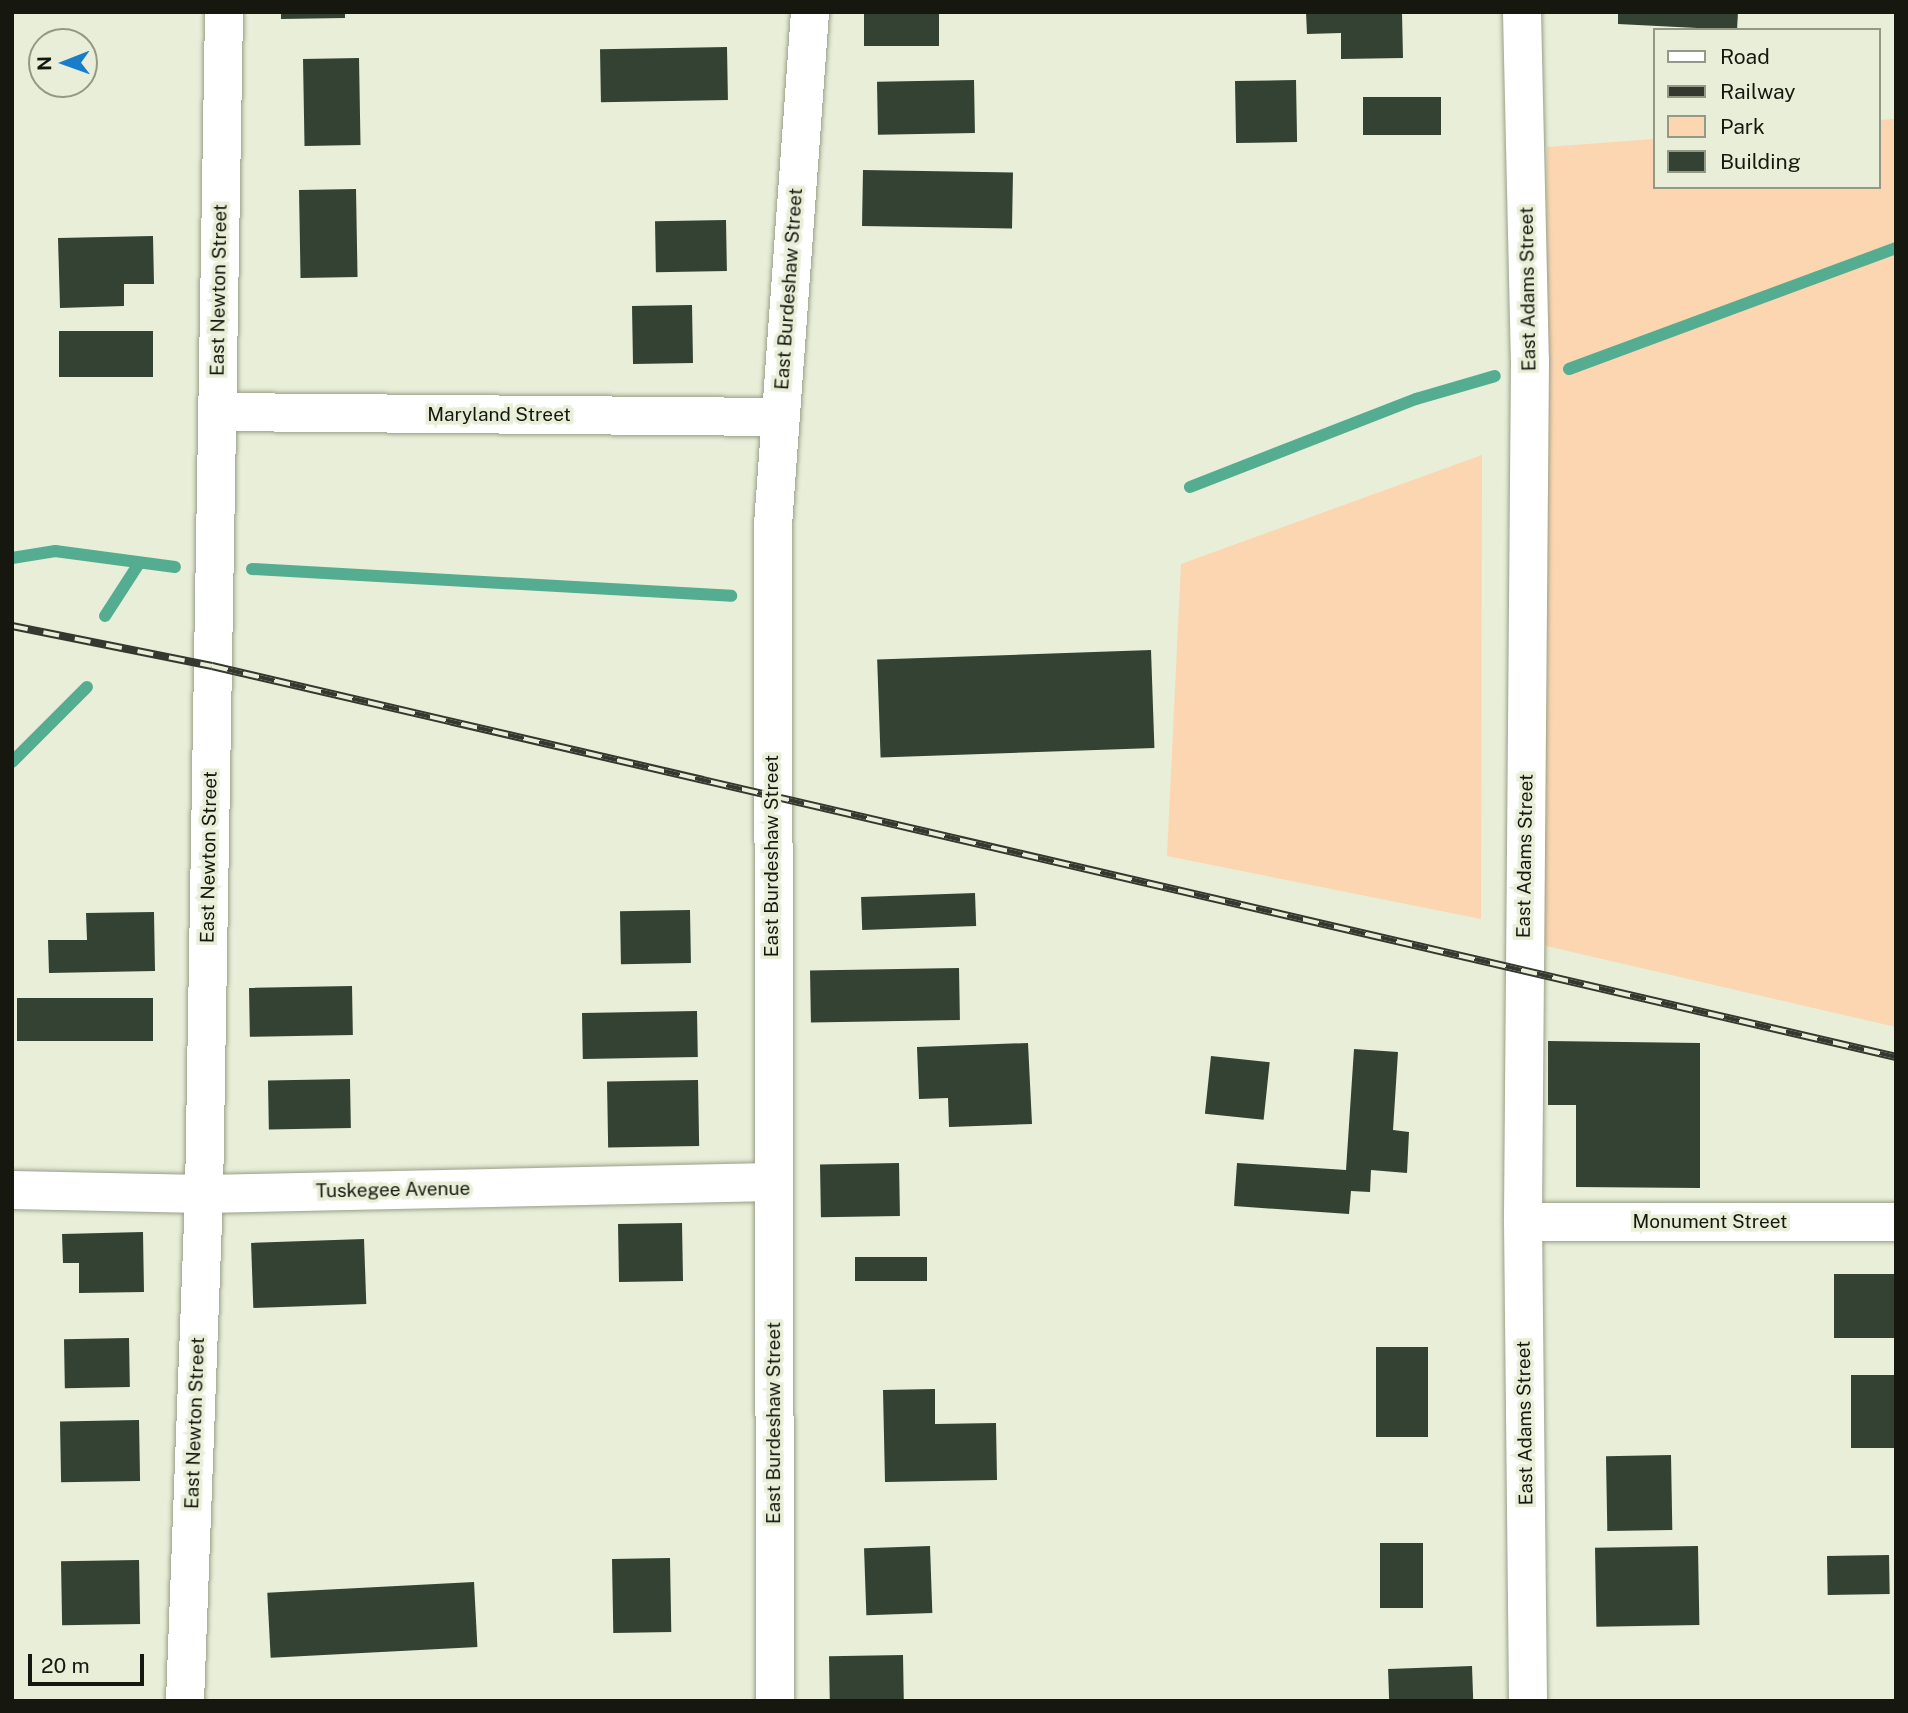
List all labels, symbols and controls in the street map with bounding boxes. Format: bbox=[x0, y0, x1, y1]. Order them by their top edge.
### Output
north arrow bbox=[28, 28, 98, 98]
legend bbox=[1652, 28, 1880, 189]
text: Road bbox=[1720, 44, 1770, 69]
text: N bbox=[33, 56, 55, 71]
text: Railway bbox=[1720, 79, 1796, 104]
text: Park bbox=[1720, 114, 1765, 139]
text: Building bbox=[1720, 149, 1801, 174]
street label: East Burdeshaw Street bbox=[771, 187, 807, 391]
street label: East Newton Street bbox=[206, 204, 232, 376]
street label: East Adams Street bbox=[1515, 207, 1541, 371]
street label: Maryland Street bbox=[427, 404, 571, 426]
street label: East Burdeshaw Street bbox=[761, 755, 783, 957]
street label: East Newton Street bbox=[196, 771, 222, 943]
street label: East Adams Street bbox=[1512, 774, 1538, 938]
street label: Tuskegee Avenue bbox=[315, 1177, 471, 1203]
street label: Monument Street bbox=[1633, 1211, 1787, 1233]
street label: East Burdeshaw Street bbox=[763, 1322, 785, 1524]
street label: East Newton Street bbox=[181, 1337, 209, 1509]
street label: East Adams Street bbox=[1512, 1341, 1538, 1505]
scale bar bbox=[32, 1640, 147, 1684]
text: 20 m bbox=[41, 1653, 90, 1678]

